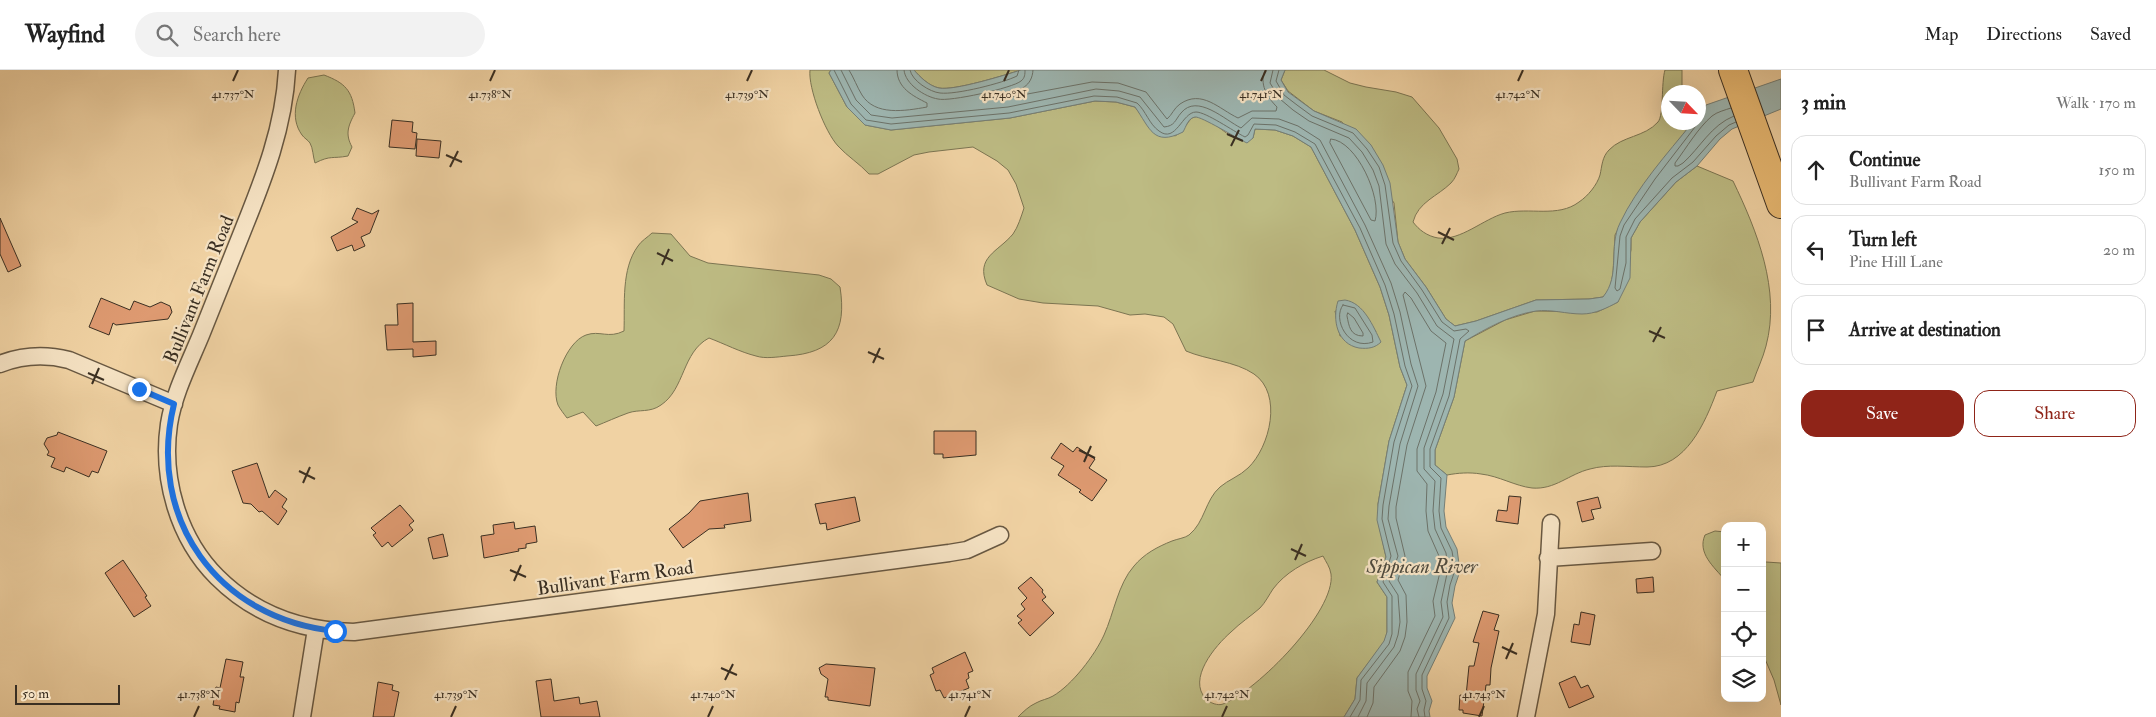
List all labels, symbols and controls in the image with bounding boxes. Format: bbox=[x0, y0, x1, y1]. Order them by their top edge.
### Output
search box bbox=[135, 12, 485, 57]
text: Wayfind bbox=[25, 19, 105, 50]
icon: search bbox=[153, 21, 181, 49]
text: Search here bbox=[193, 23, 281, 47]
text: Map bbox=[1925, 23, 1958, 46]
text: Directions bbox=[1986, 23, 2062, 46]
text: Saved bbox=[2090, 23, 2131, 46]
north arrow bbox=[1661, 85, 1706, 130]
text: 41.737°N bbox=[211, 87, 255, 102]
text: 41.738°N bbox=[468, 87, 512, 102]
text: 41.739°N bbox=[725, 87, 769, 102]
text: 41.740°N bbox=[981, 87, 1027, 102]
text: 41.741°N bbox=[1239, 87, 1283, 102]
text: 41.742°N bbox=[1495, 87, 1541, 102]
text: 3 min bbox=[1801, 89, 1846, 116]
text: Walk · 170 m bbox=[2056, 93, 2136, 113]
text: Continue bbox=[1849, 148, 1920, 172]
icon: ahead bbox=[1802, 156, 1830, 184]
text: 150 m bbox=[2098, 160, 2135, 180]
text: Bullivant Farm Road bbox=[1849, 172, 1982, 192]
street label: Bullivant Farm Road bbox=[158, 211, 240, 367]
text: Turn left bbox=[1849, 228, 1917, 252]
icon: left bbox=[1802, 236, 1830, 264]
text: 20 m bbox=[2103, 240, 2135, 260]
text: Pine Hill Lane bbox=[1849, 252, 1943, 272]
icon: arrive bbox=[1802, 316, 1830, 344]
text: Arrive at destination bbox=[1849, 318, 2001, 342]
route end bbox=[128, 378, 151, 401]
button: Save bbox=[1801, 390, 1964, 437]
button: Share bbox=[1974, 390, 2136, 437]
map controls bbox=[1721, 522, 1766, 702]
button: + bbox=[1721, 522, 1766, 567]
water label: Sippican River bbox=[1365, 554, 1479, 579]
street label: Bullivant Farm Road bbox=[535, 555, 695, 601]
button: − bbox=[1721, 567, 1766, 612]
button: locate bbox=[1721, 612, 1766, 657]
route start bbox=[324, 620, 347, 643]
button: layers bbox=[1721, 657, 1766, 702]
scale bar bbox=[15, 682, 120, 705]
text: 50 m bbox=[22, 685, 49, 702]
text: 41.738°N bbox=[177, 687, 221, 702]
text: 41.739°N bbox=[434, 687, 478, 702]
text: 41.740°N bbox=[690, 687, 736, 702]
text: 41.741°N bbox=[948, 687, 992, 702]
text: 41.742°N bbox=[1204, 687, 1250, 702]
text: 41.743°N bbox=[1462, 687, 1506, 702]

